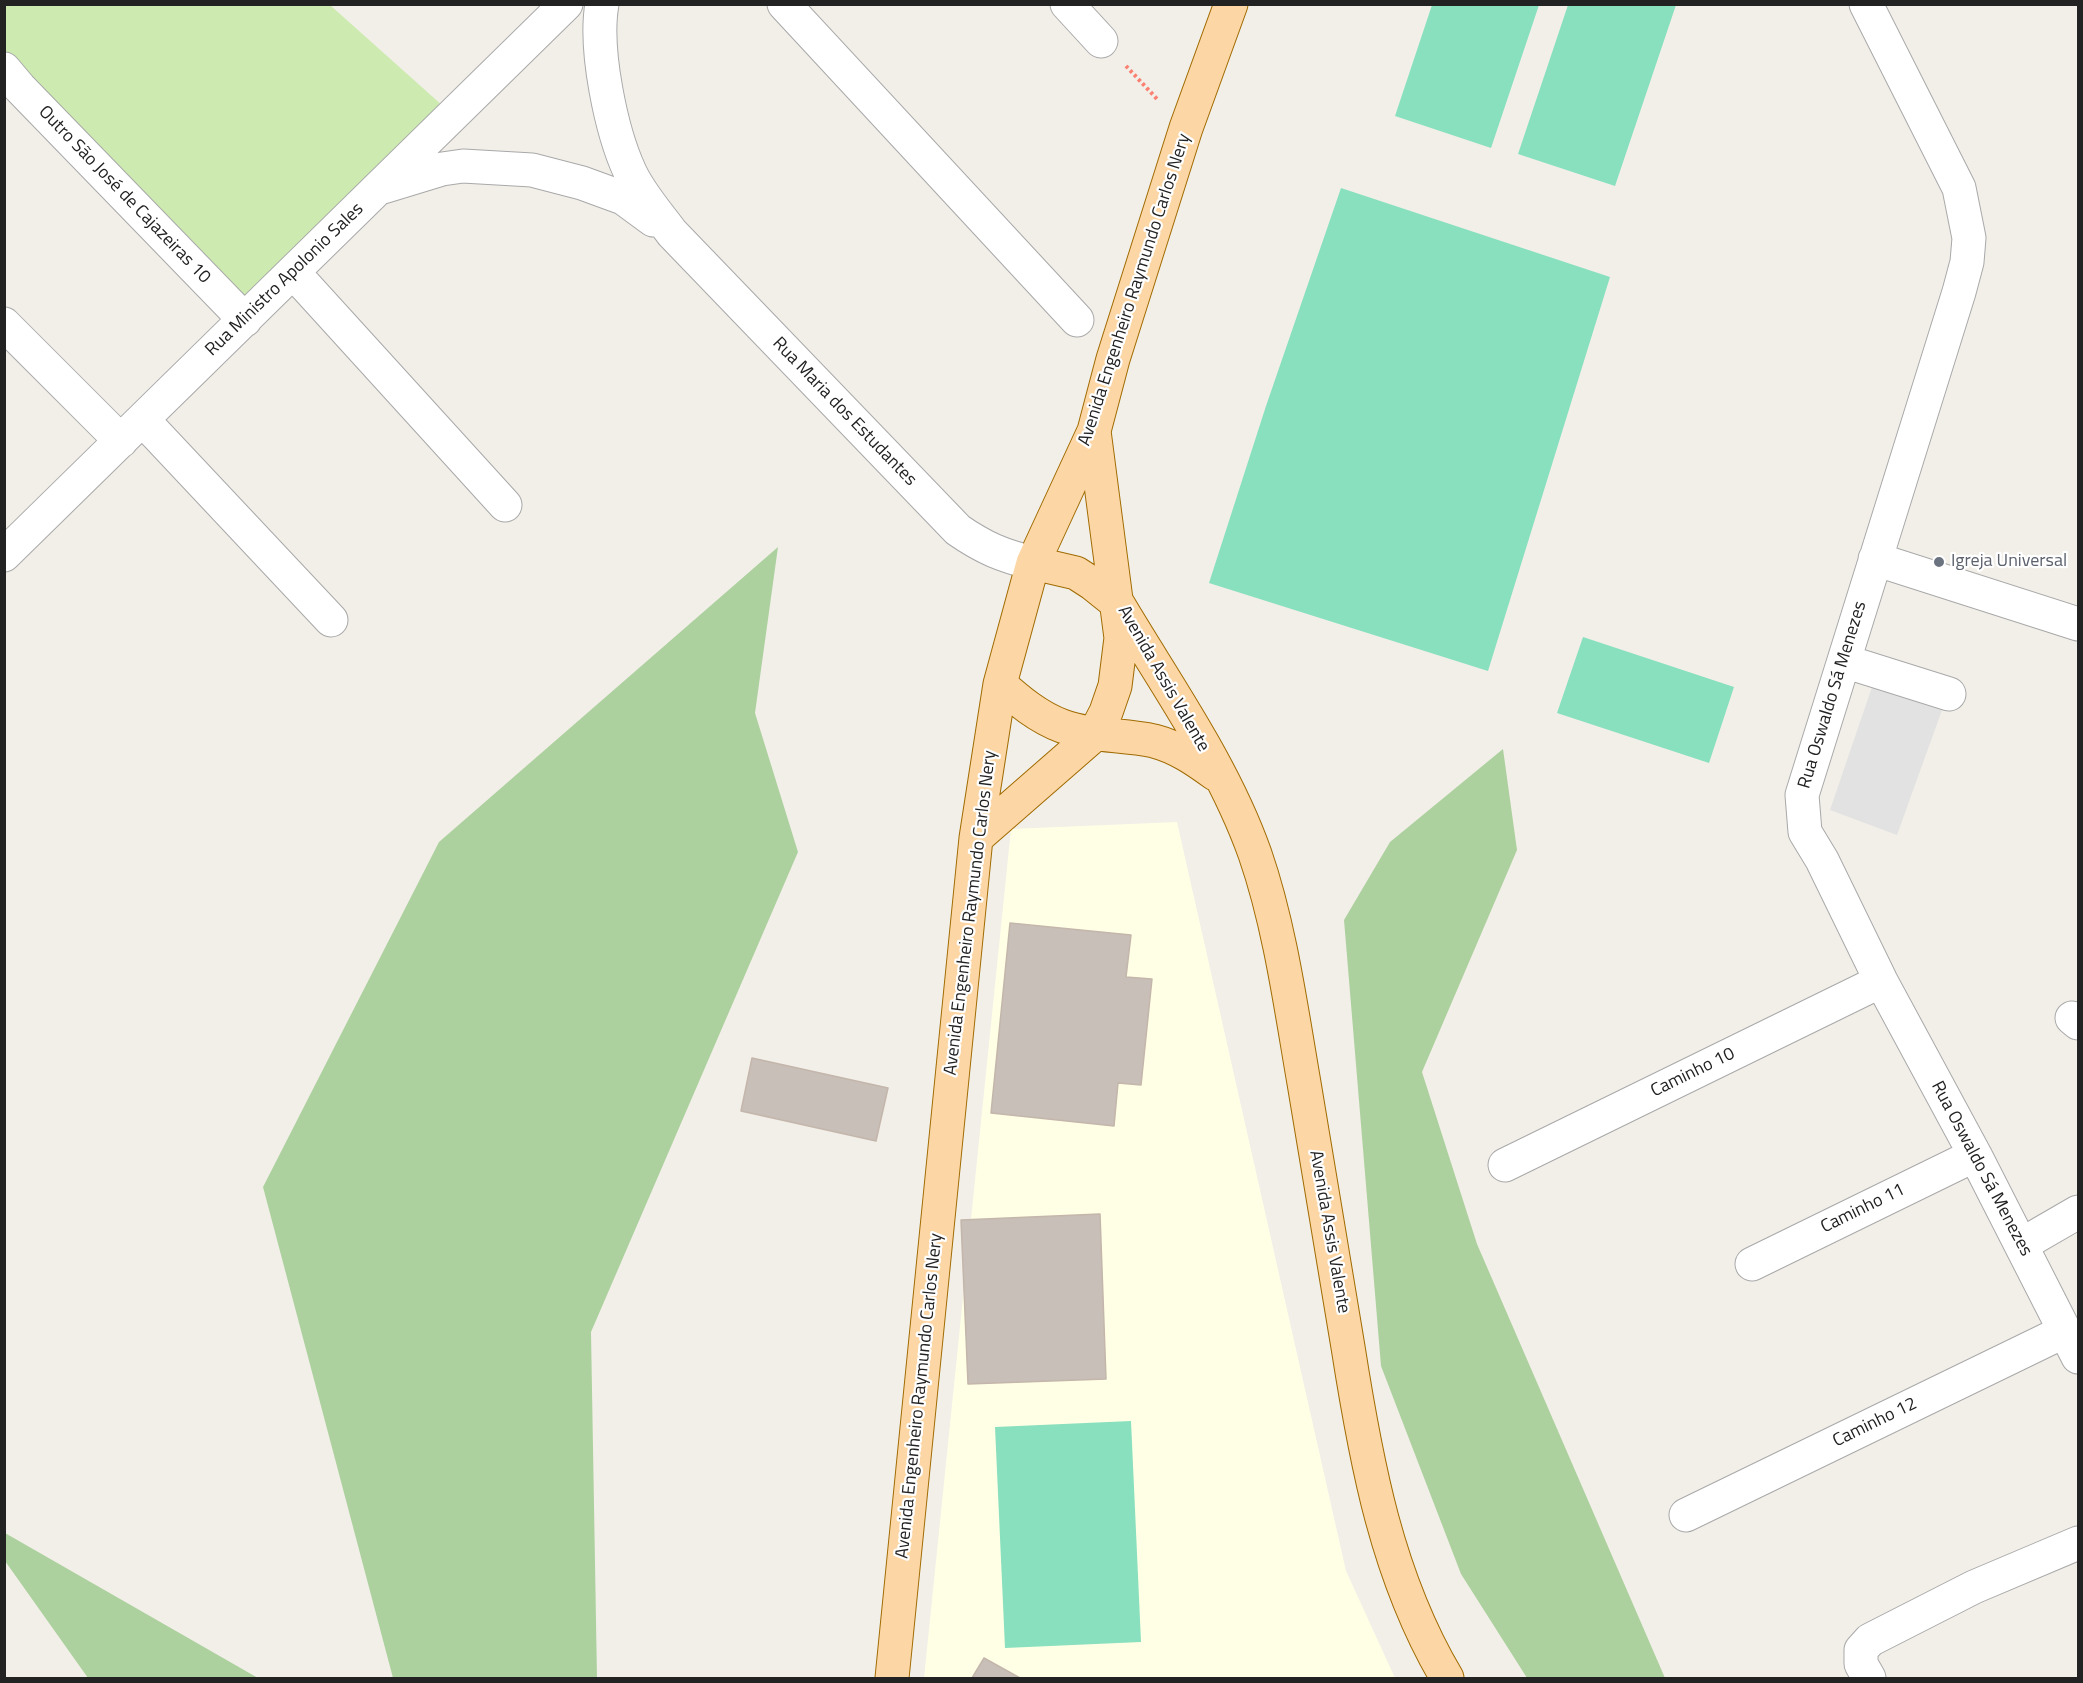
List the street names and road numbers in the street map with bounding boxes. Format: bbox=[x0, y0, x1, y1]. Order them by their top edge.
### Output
street label: Outro São José de Cajazeiras 10 bbox=[33, 102, 215, 288]
street label: Avenida Engenheiro Raymundo Carlos Nery bbox=[1074, 131, 1196, 449]
street label: Rua Ministro Apolonio Sales bbox=[202, 199, 368, 361]
street label: Rua Maria dos Estudantes bbox=[767, 333, 921, 491]
street label: Rua Oswaldo Sá Menezes bbox=[1794, 599, 1872, 791]
street label: Avenida Assis Valente bbox=[1112, 602, 1214, 756]
street label: Avenida Engenheiro Raymundo Carlos Nery bbox=[940, 749, 1002, 1077]
street label: Caminho 10 bbox=[1647, 1043, 1739, 1103]
street label: Rua Oswaldo Sá Menezes bbox=[1926, 1078, 2036, 1260]
street label: Avenida Assis Valente bbox=[1304, 1149, 1354, 1315]
street label: Caminho 11 bbox=[1817, 1179, 1909, 1239]
street label: Avenida Engenheiro Raymundo Carlos Nery bbox=[892, 1232, 948, 1560]
street label: Caminho 12 bbox=[1829, 1393, 1921, 1453]

